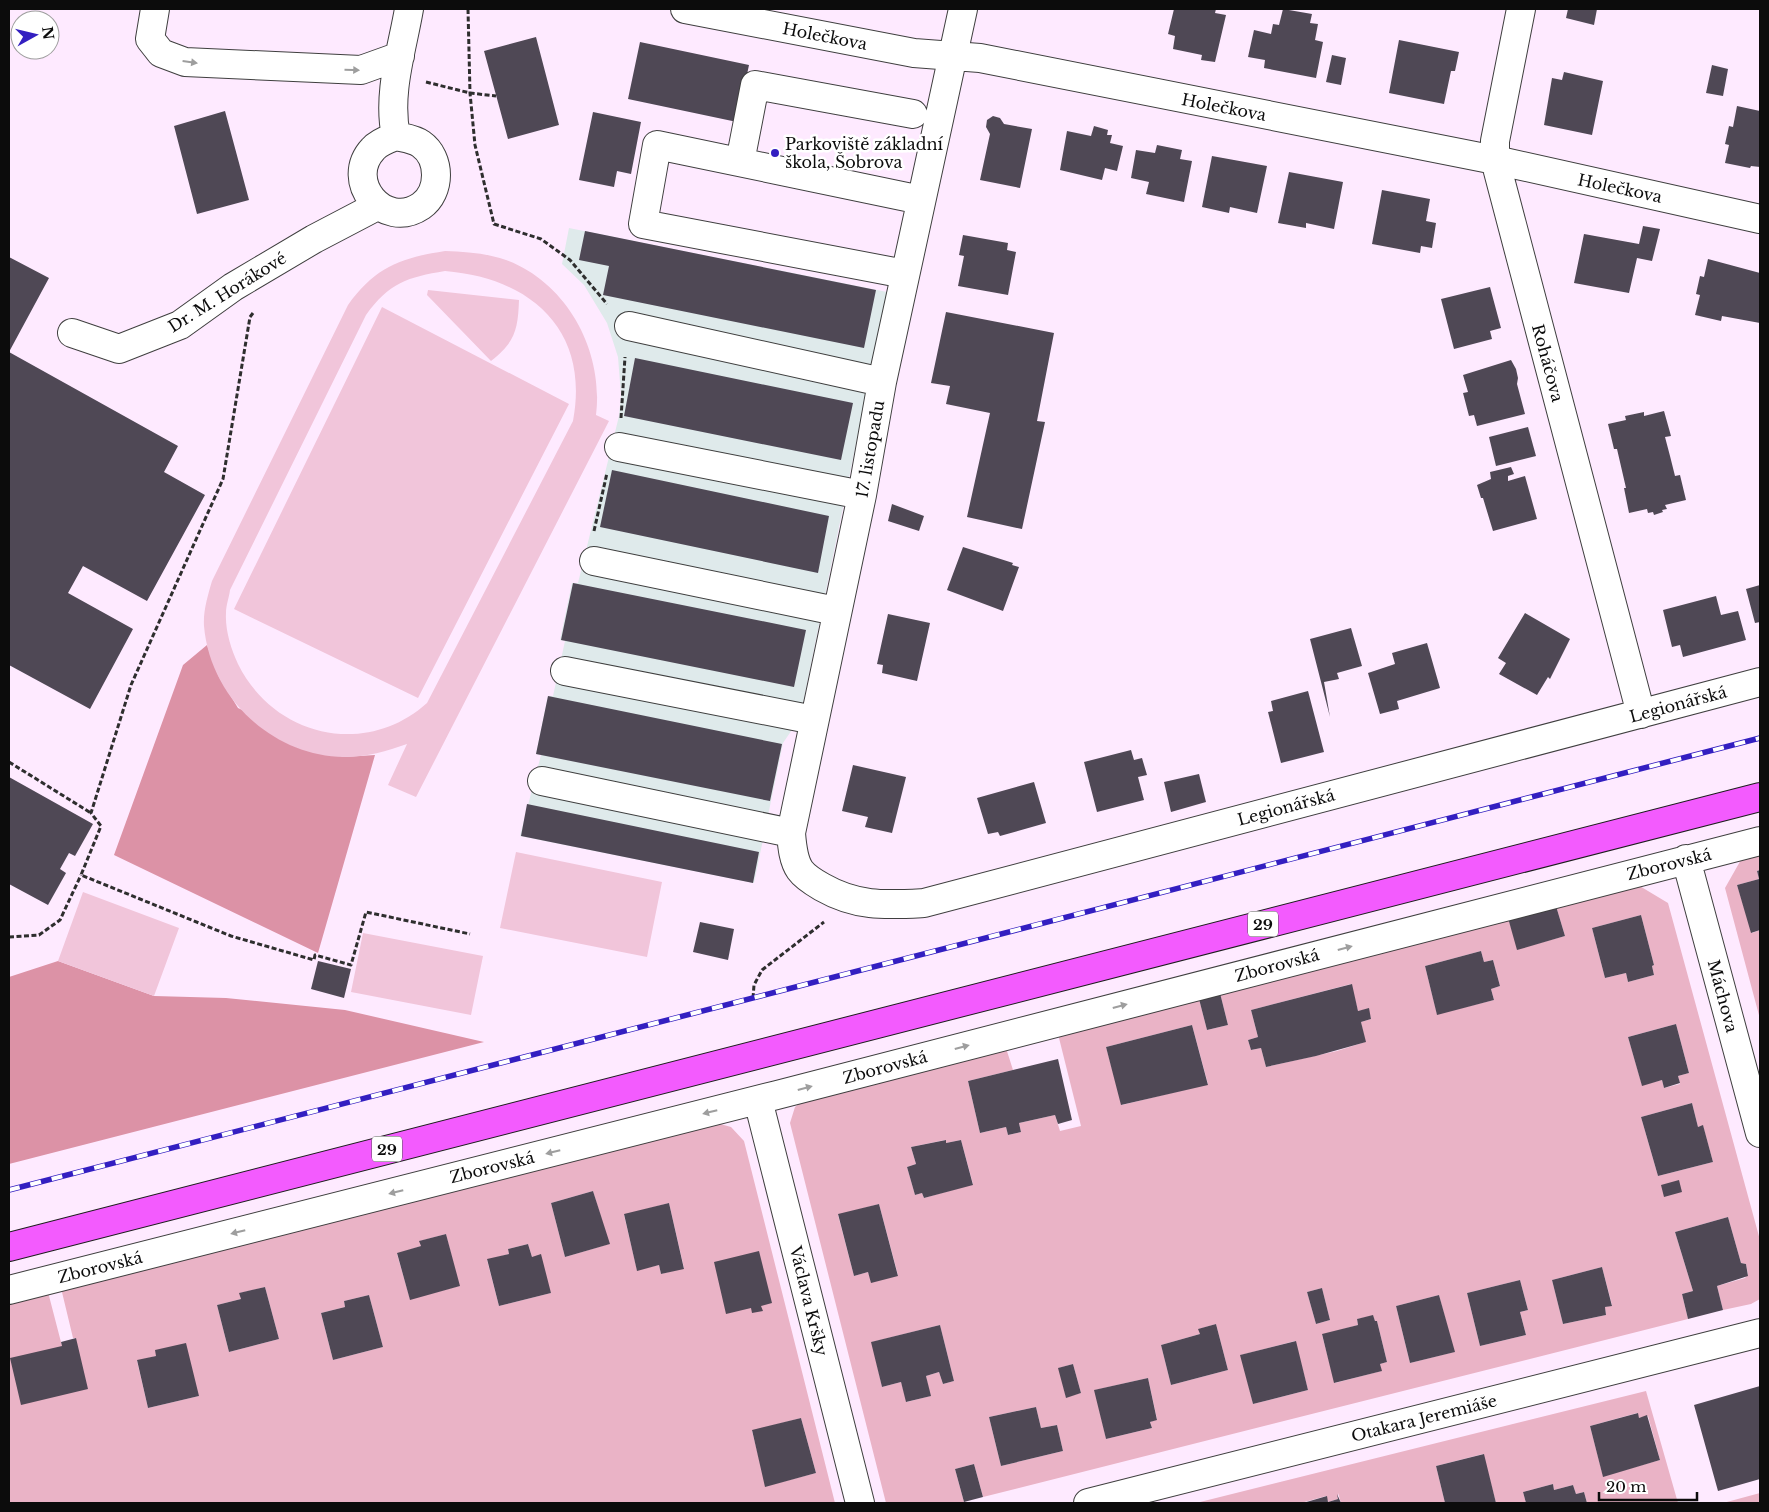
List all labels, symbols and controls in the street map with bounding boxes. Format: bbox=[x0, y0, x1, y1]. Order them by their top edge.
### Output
north arrow bbox=[10, 10, 60, 60]
street label: Holečkova bbox=[781, 18, 869, 54]
text: N bbox=[38, 25, 58, 41]
one-way arrow bbox=[183, 58, 199, 66]
one-way arrow bbox=[345, 66, 361, 74]
street label: Holečkova bbox=[1180, 89, 1268, 125]
place label: Parkoviště základní škola, Šobrova bbox=[785, 134, 944, 172]
marker: Parkoviště základní škola, Šobrova bbox=[769, 147, 781, 159]
street label: Holečkova bbox=[1576, 169, 1664, 207]
street label: Dr. M. Horákové bbox=[164, 248, 290, 336]
street label: Roháčova bbox=[1528, 322, 1568, 404]
street label: 17. listopadu bbox=[852, 398, 888, 499]
street label: Legionářská bbox=[1627, 681, 1729, 727]
street label: Legionářská bbox=[1235, 784, 1337, 830]
street label: Zborovská bbox=[1625, 844, 1713, 884]
road number: 29 bbox=[1248, 912, 1278, 936]
street label: Zborovská bbox=[1233, 944, 1321, 986]
one-way arrow bbox=[1337, 944, 1352, 952]
street label: Máchova bbox=[1704, 957, 1742, 1035]
one-way arrow bbox=[1112, 1002, 1127, 1010]
one-way arrow bbox=[955, 1043, 970, 1051]
street label: Zborovská bbox=[841, 1046, 929, 1088]
one-way arrow bbox=[798, 1083, 813, 1091]
one-way arrow bbox=[703, 1108, 718, 1116]
road number: 29 bbox=[372, 1136, 402, 1162]
street label: Zborovská bbox=[448, 1147, 536, 1187]
one-way arrow bbox=[545, 1148, 560, 1156]
one-way arrow bbox=[388, 1188, 403, 1196]
one-way arrow bbox=[230, 1228, 245, 1236]
street label: Václava Kršky bbox=[785, 1243, 833, 1359]
street label: Zborovská bbox=[56, 1247, 144, 1287]
street label: Otakara Jeremiáše bbox=[1349, 1390, 1499, 1446]
scale bar bbox=[1599, 1470, 1696, 1502]
text: 20 m bbox=[1606, 1477, 1646, 1496]

